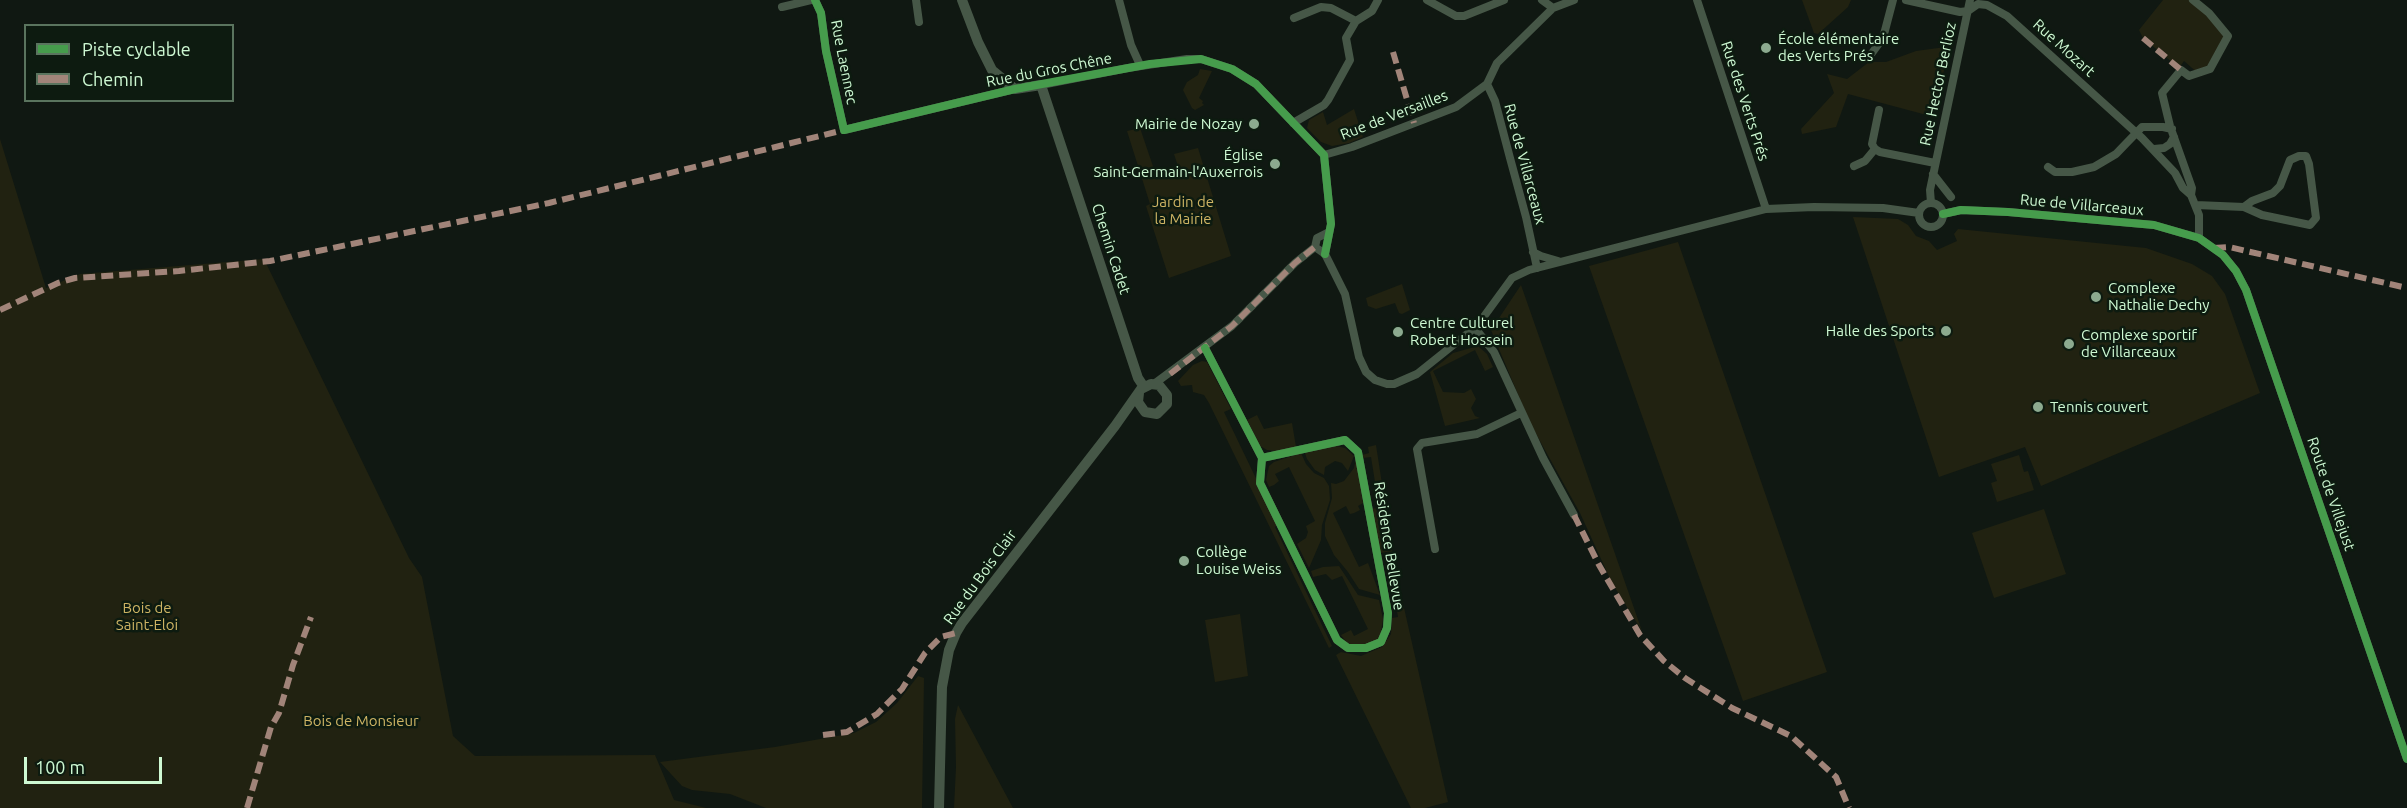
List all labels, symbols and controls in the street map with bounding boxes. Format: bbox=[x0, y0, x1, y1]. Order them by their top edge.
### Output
street label: Rue Mozart bbox=[2029, 15, 2099, 81]
street label: Rue Laennec bbox=[827, 18, 861, 106]
street label: Rue Hector Berlioz bbox=[1916, 21, 1960, 147]
legend bbox=[24, 24, 234, 102]
place label: École élémentaire des Verts Prés bbox=[1778, 30, 1899, 65]
text: Piste cyclable bbox=[82, 39, 191, 59]
street label: Rue des Verts Prés bbox=[1717, 39, 1773, 163]
marker: École élémentaire des Verts Prés bbox=[1759, 41, 1773, 55]
street label: Rue du Gros Chêne bbox=[985, 49, 1113, 91]
text: Chemin bbox=[82, 69, 143, 89]
street label: Rue de Versailles bbox=[1338, 86, 1450, 144]
street label: Rue de Villarceaux bbox=[1500, 102, 1550, 226]
place label: Mairie de Nozay bbox=[1135, 115, 1242, 133]
marker: Mairie de Nozay bbox=[1247, 117, 1261, 131]
place label: Église Saint-Germain-l'Auxerrois bbox=[1093, 146, 1263, 181]
marker: Église Saint-Germain-l'Auxerrois bbox=[1268, 157, 1282, 171]
street label: Rue de Villarceaux bbox=[2019, 191, 2145, 219]
park label: Jardin de la Mairie bbox=[1152, 193, 1214, 228]
street label: Chemin Cadet bbox=[1088, 201, 1134, 297]
place label: Complexe Nathalie Dechy bbox=[2108, 279, 2209, 314]
marker: Complexe Nathalie Dechy bbox=[2089, 290, 2103, 304]
place label: Centre Culturel Robert Hossein bbox=[1410, 314, 1513, 349]
place label: Halle des Sports bbox=[1826, 322, 1934, 340]
marker: Halle des Sports bbox=[1939, 324, 1953, 338]
marker: Centre Culturel Robert Hossein bbox=[1391, 325, 1405, 339]
place label: Complexe sportif de Villarceaux bbox=[2081, 326, 2197, 361]
marker: Complexe sportif de Villarceaux bbox=[2062, 337, 2076, 351]
place label: Tennis couvert bbox=[2050, 398, 2148, 416]
marker: Tennis couvert bbox=[2031, 400, 2045, 414]
street label: Route de Villejust bbox=[2303, 435, 2359, 553]
street label: Résidence Bellevue bbox=[1370, 480, 1408, 612]
street label: Rue du Bois Clair bbox=[940, 526, 1020, 628]
place label: Collège Louise Weiss bbox=[1196, 543, 1281, 578]
marker: Collège Louise Weiss bbox=[1177, 554, 1191, 568]
park label: Bois de Saint-Eloi bbox=[116, 599, 178, 634]
park label: Bois de Monsieur bbox=[303, 712, 419, 730]
scale bar bbox=[27, 745, 165, 783]
text: 100 m bbox=[35, 757, 85, 777]

